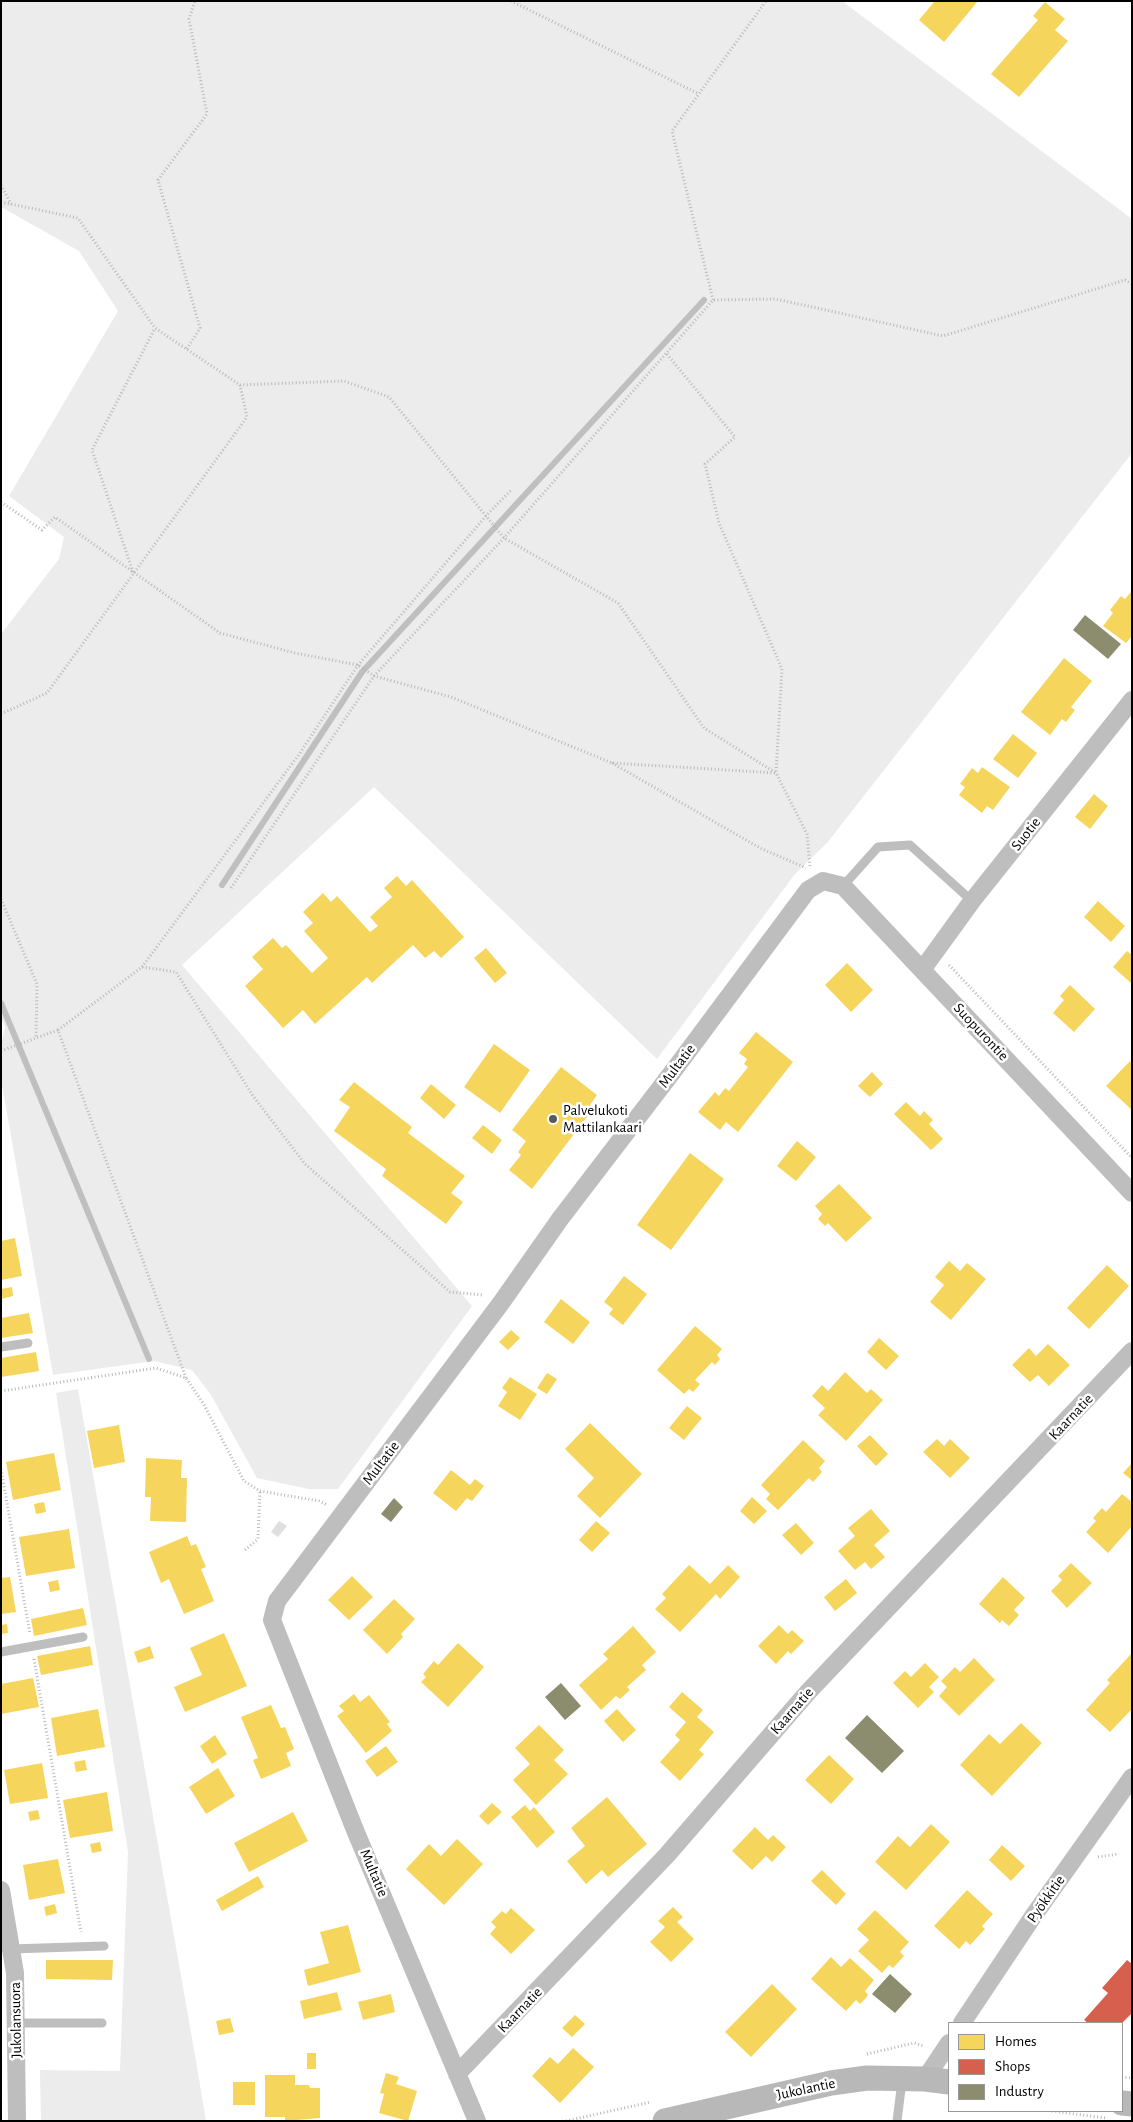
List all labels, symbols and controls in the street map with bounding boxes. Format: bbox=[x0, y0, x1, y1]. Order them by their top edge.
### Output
street label: Suotie bbox=[1007, 814, 1045, 854]
street label: Suopurontie bbox=[950, 999, 1012, 1065]
street label: Multatie bbox=[655, 1041, 699, 1091]
place label: Palvelukoti Mattilankaari bbox=[563, 1101, 642, 1136]
marker: Palvelukoti Mattilankaari bbox=[547, 1113, 559, 1125]
street label: Kaarnatie bbox=[1045, 1390, 1097, 1444]
street label: Multatie bbox=[359, 1438, 403, 1488]
street label: Kaarnatie bbox=[767, 1684, 817, 1738]
street label: Multatie bbox=[356, 1847, 392, 1899]
street label: Pyökkitie bbox=[1023, 1872, 1069, 1926]
street label: Jukolansuora bbox=[6, 1982, 26, 2058]
street label: Kaarnatie bbox=[494, 1983, 546, 2037]
legend bbox=[948, 2022, 1123, 2112]
text: Homes bbox=[995, 2034, 1037, 2049]
text: Shops bbox=[995, 2059, 1030, 2074]
street label: Jukolantie bbox=[775, 2074, 837, 2104]
text: Industry bbox=[995, 2084, 1044, 2099]

